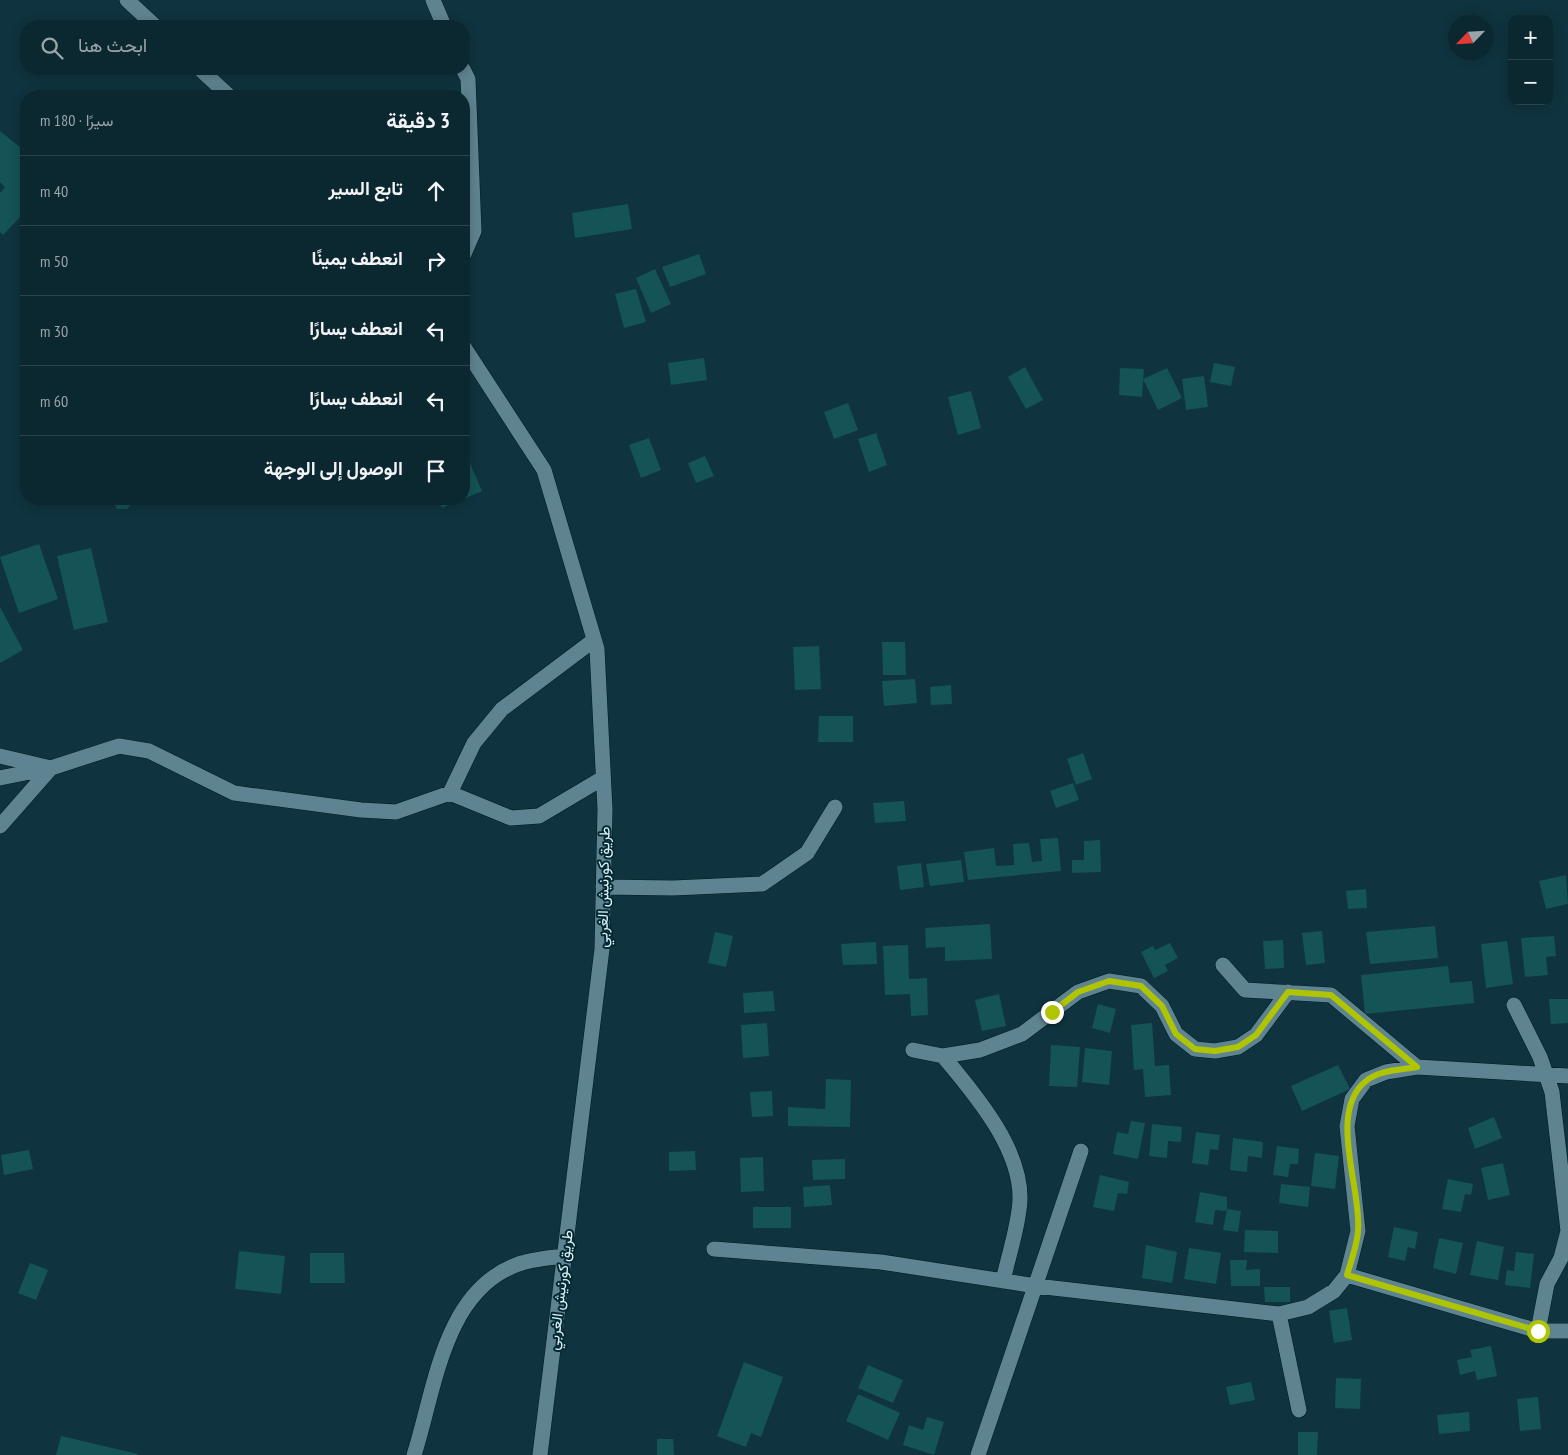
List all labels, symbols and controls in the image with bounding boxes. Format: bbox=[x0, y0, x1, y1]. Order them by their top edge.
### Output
north arrow bbox=[1448, 15, 1493, 60]
map controls bbox=[1508, 15, 1553, 105]
button: + bbox=[1508, 15, 1553, 60]
search box bbox=[20, 20, 470, 75]
text: ابحث هنا bbox=[78, 33, 147, 57]
icon: search bbox=[38, 34, 66, 62]
button: − bbox=[1508, 60, 1553, 105]
text: 3 دقيقة bbox=[386, 107, 450, 134]
text: سيرًا · 180 m bbox=[40, 110, 113, 130]
text: تابع السير bbox=[328, 176, 403, 200]
icon: ahead bbox=[422, 177, 450, 205]
text: 40 m bbox=[40, 181, 68, 201]
text: انعطف يمينًا bbox=[312, 246, 403, 270]
icon: right bbox=[422, 247, 450, 275]
text: 50 m bbox=[40, 251, 68, 271]
text: انعطف يسارًا bbox=[309, 316, 403, 340]
icon: left bbox=[422, 317, 450, 345]
text: 30 m bbox=[40, 321, 68, 341]
text: انعطف يسارًا bbox=[309, 386, 403, 410]
icon: left bbox=[422, 387, 450, 415]
text: 60 m bbox=[40, 391, 68, 411]
text: الوصول إلى الوجهة bbox=[264, 456, 403, 480]
icon: arrive bbox=[422, 457, 450, 485]
street label: طريق كورنيش الغربي bbox=[592, 826, 618, 948]
route end bbox=[1041, 1001, 1064, 1024]
street label: طريق كورنيش الغربي bbox=[543, 1228, 581, 1352]
route start bbox=[1527, 1320, 1550, 1343]

